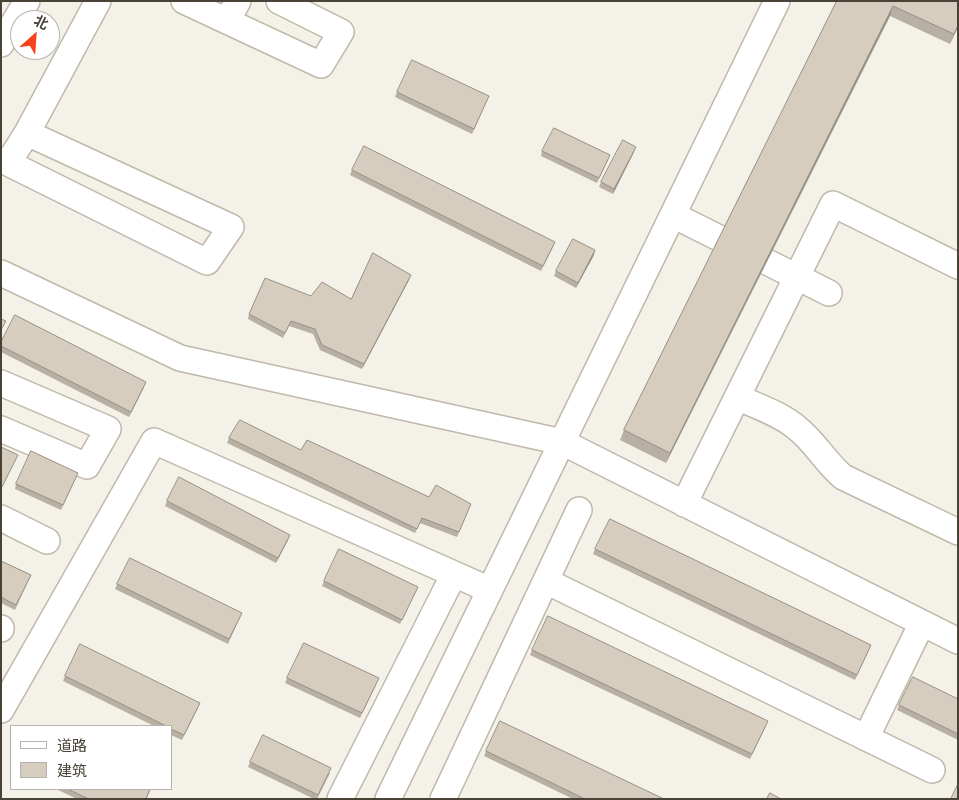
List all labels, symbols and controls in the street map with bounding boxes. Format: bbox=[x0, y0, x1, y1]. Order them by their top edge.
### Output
north arrow bbox=[10, 10, 60, 60]
text: 北 bbox=[31, 12, 51, 33]
legend bbox=[10, 725, 172, 790]
text: 道路 bbox=[57, 737, 87, 754]
text: 建筑 bbox=[57, 762, 87, 779]

